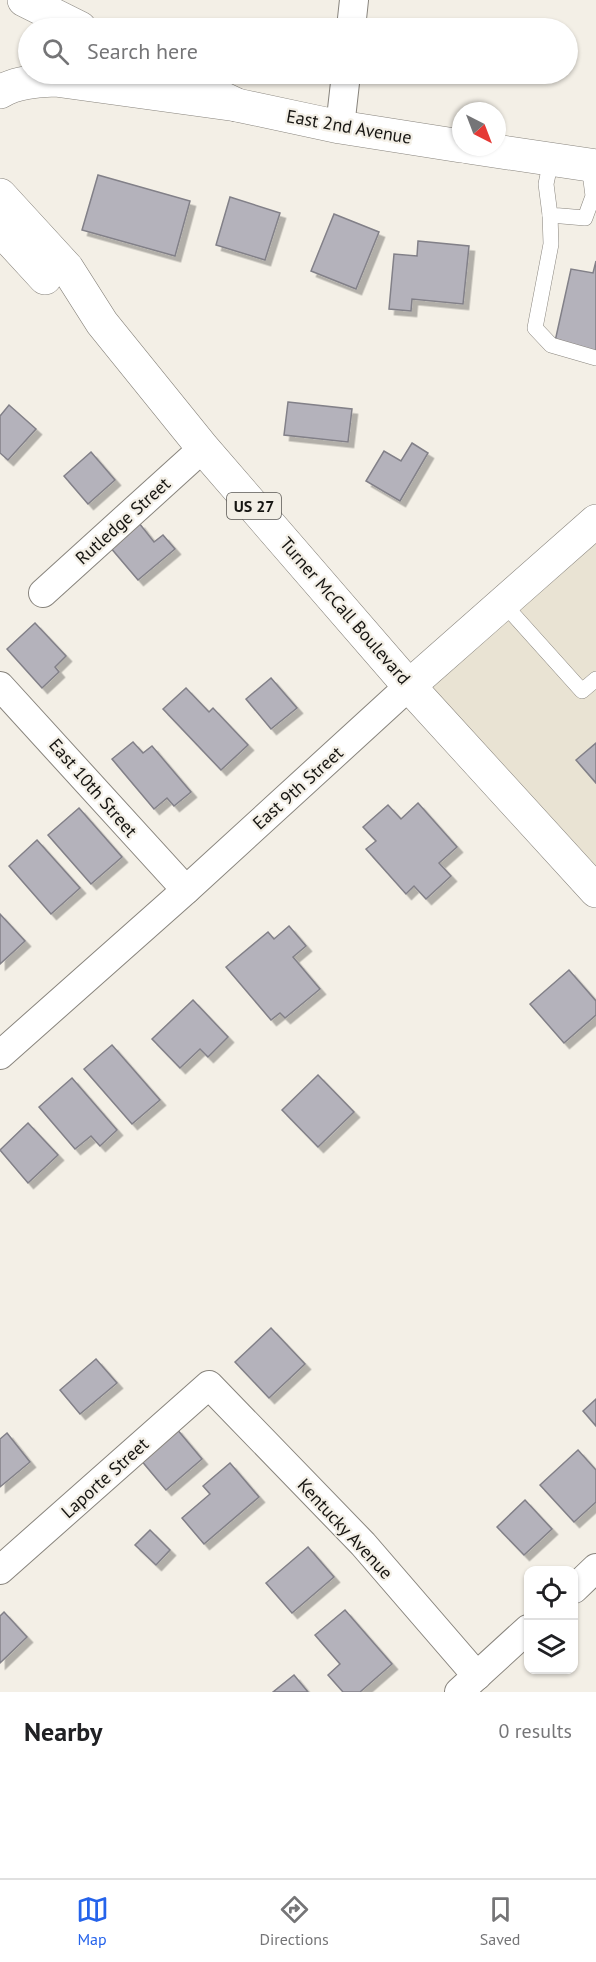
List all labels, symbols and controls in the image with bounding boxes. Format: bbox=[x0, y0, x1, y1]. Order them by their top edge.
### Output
search box bbox=[18, 18, 578, 84]
icon: search bbox=[39, 35, 72, 68]
text: Search here bbox=[87, 37, 198, 65]
north arrow bbox=[452, 102, 506, 156]
street label: East 2nd Avenue bbox=[285, 104, 414, 149]
street label: Rutledge Street bbox=[70, 472, 175, 569]
road number: US 27 bbox=[227, 493, 281, 519]
street label: Turner McCall Boulevard bbox=[275, 532, 416, 689]
street label: East 10th Street bbox=[44, 734, 143, 842]
street label: East 9th Street bbox=[248, 741, 348, 834]
street label: Laporte Street bbox=[56, 1432, 153, 1523]
street label: Kentucky Avenue bbox=[293, 1473, 398, 1584]
map controls bbox=[524, 1566, 578, 1674]
button: locate bbox=[524, 1566, 578, 1620]
button: layers bbox=[524, 1620, 578, 1674]
text: Nearby bbox=[24, 1715, 102, 1748]
text: 0 results bbox=[499, 1718, 572, 1744]
tab: Map bbox=[76, 1893, 109, 1949]
tab: Directions bbox=[260, 1893, 329, 1949]
tab: Saved bbox=[480, 1893, 520, 1949]

